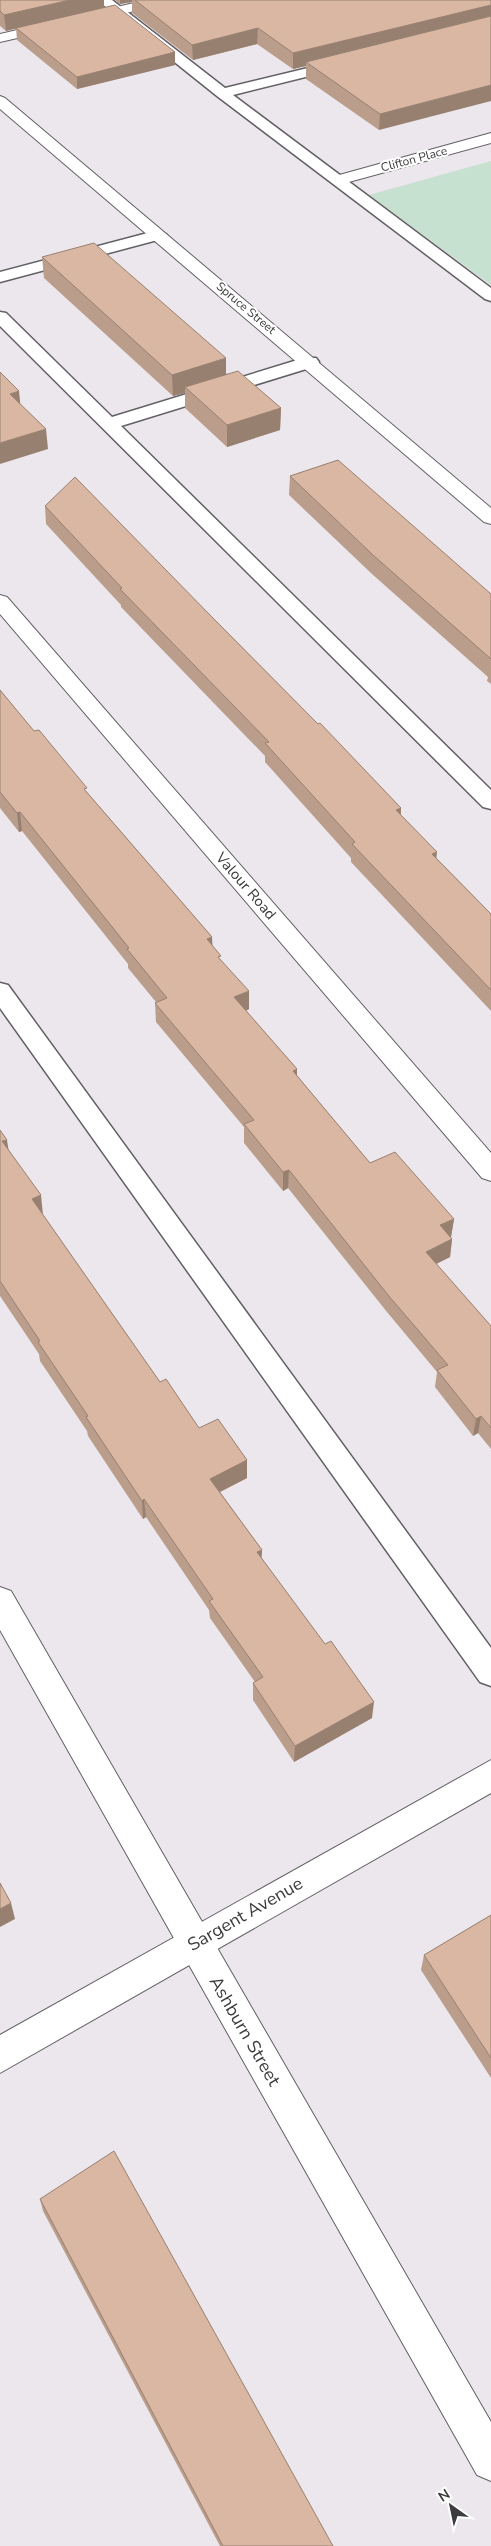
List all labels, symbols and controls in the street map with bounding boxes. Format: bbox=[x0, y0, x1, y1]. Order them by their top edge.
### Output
street label: Clifton Place bbox=[379, 142, 449, 176]
street label: Spruce Street bbox=[213, 278, 280, 338]
street label: Valour Road bbox=[211, 847, 281, 924]
street label: Sargent Avenue bbox=[183, 1871, 307, 1957]
street label: Ashburn Street bbox=[204, 1972, 286, 2091]
north arrow bbox=[426, 2481, 476, 2531]
text: N bbox=[435, 2485, 454, 2506]

